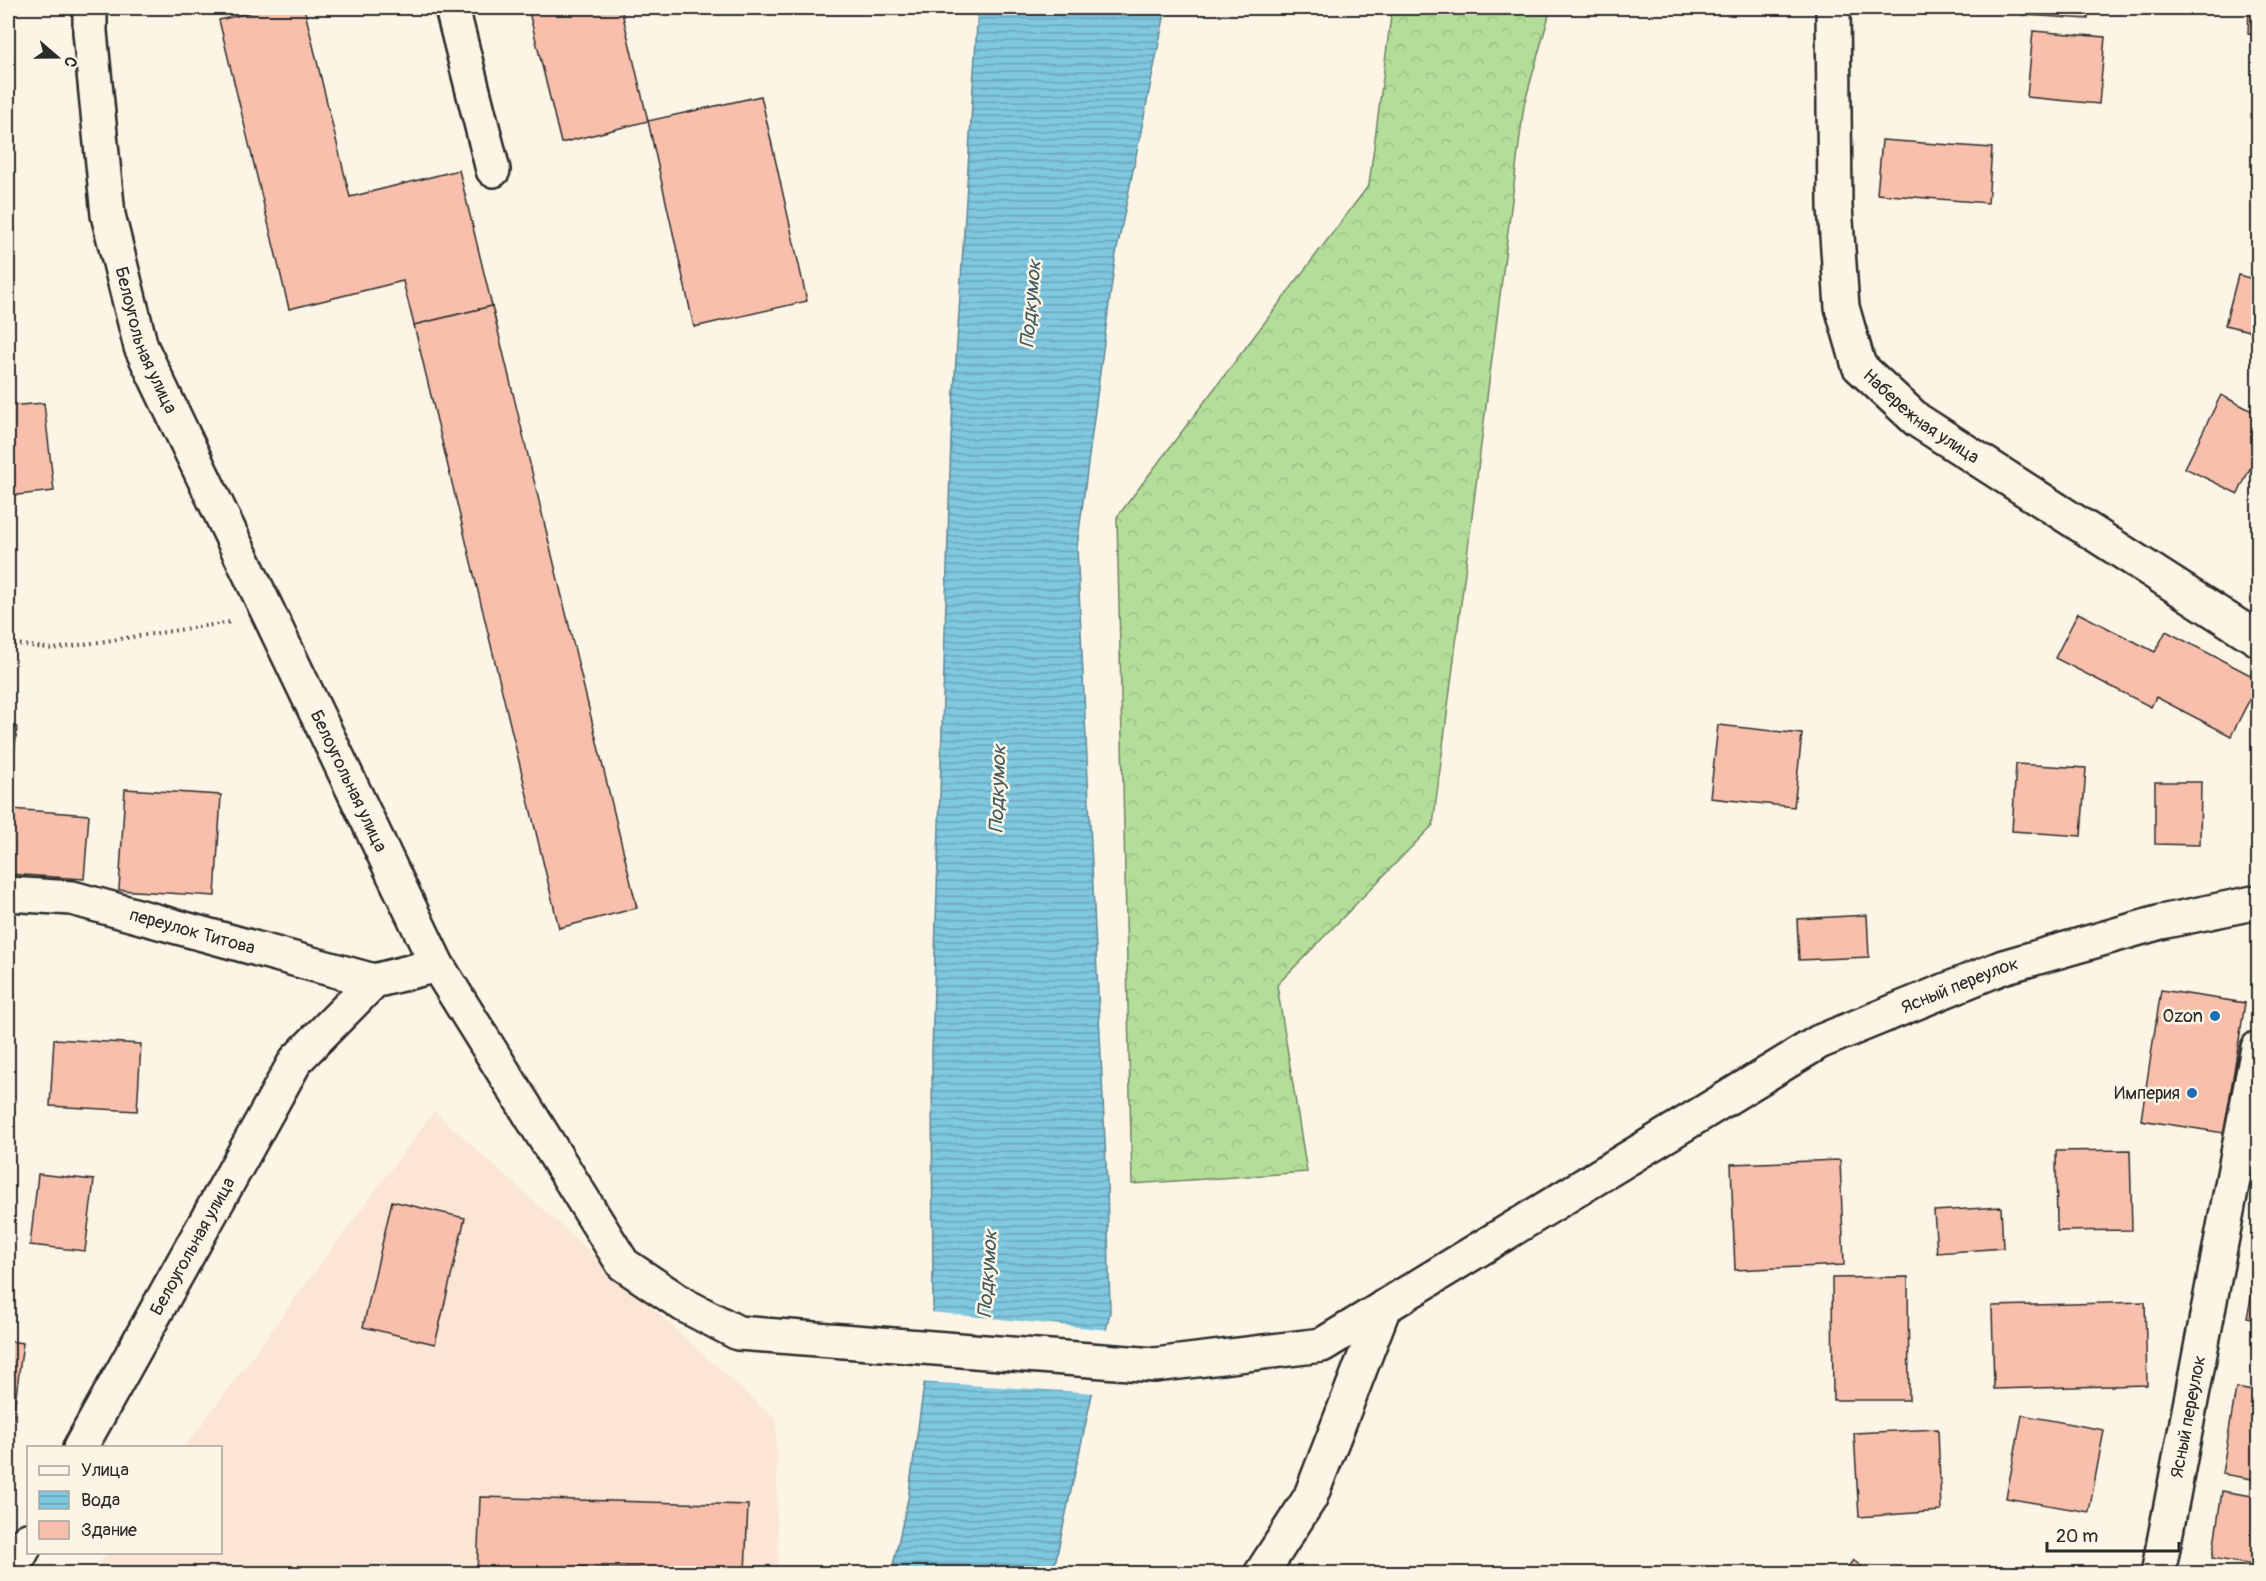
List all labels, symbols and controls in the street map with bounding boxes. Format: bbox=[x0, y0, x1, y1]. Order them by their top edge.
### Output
north arrow bbox=[27, 27, 87, 87]
text: С bbox=[59, 54, 81, 70]
water label: Подкумок bbox=[1014, 258, 1047, 349]
street label: Белоугольная улица bbox=[109, 265, 182, 417]
street label: Набережная улица bbox=[1858, 364, 1984, 469]
street label: Белоугольная улица bbox=[305, 706, 392, 856]
water label: Подкумок bbox=[983, 743, 1012, 833]
street label: переулок Титова bbox=[127, 903, 258, 960]
street label: Ясный переулок bbox=[1898, 952, 2021, 1019]
place label: Ozon bbox=[2163, 1005, 2203, 1028]
marker: Ozon bbox=[2208, 1009, 2222, 1023]
place label: Империя bbox=[2114, 1082, 2180, 1105]
marker: Империя bbox=[2185, 1086, 2199, 1100]
street label: Белоугольная улица bbox=[145, 1173, 240, 1320]
water label: Подкумок bbox=[972, 1228, 1003, 1319]
street label: Ясный переулок bbox=[2165, 1354, 2211, 1480]
legend bbox=[27, 1446, 222, 1554]
text: Улица bbox=[81, 1459, 129, 1482]
text: Вода bbox=[81, 1489, 120, 1512]
scale bar bbox=[2047, 1515, 2179, 1553]
text: Здание bbox=[81, 1519, 137, 1542]
text: 20 m bbox=[2056, 1525, 2098, 1548]

